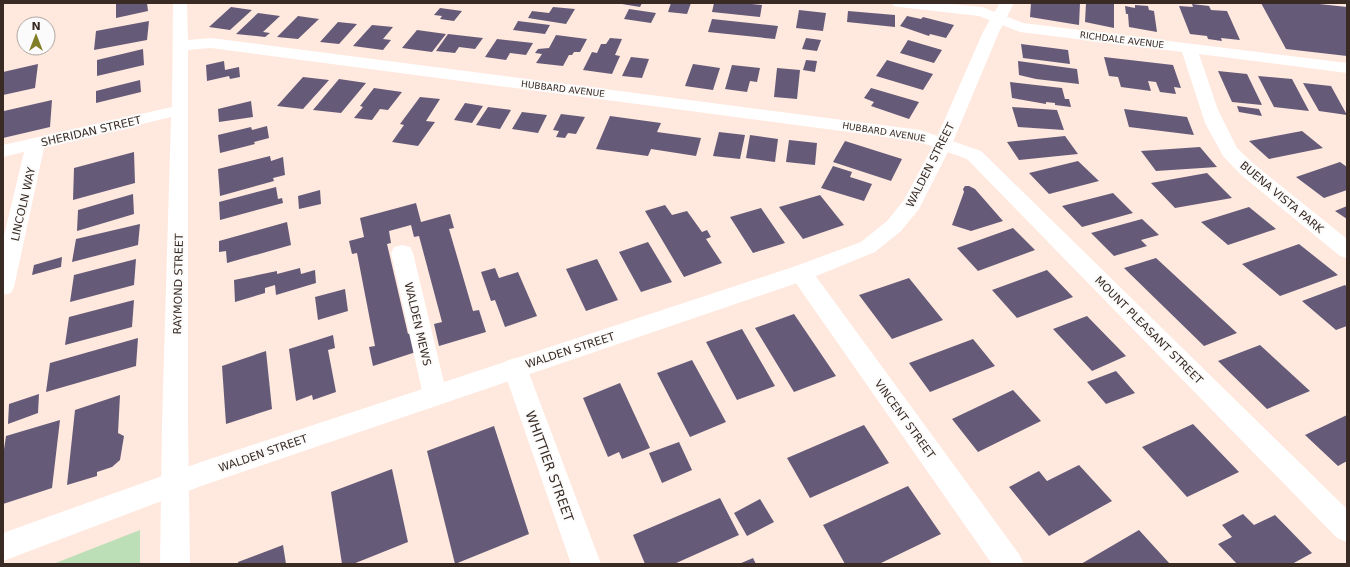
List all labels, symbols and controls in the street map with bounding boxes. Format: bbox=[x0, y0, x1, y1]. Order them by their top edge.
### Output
north arrow bbox=[16, 16, 56, 56]
text: N bbox=[31, 20, 41, 33]
street label: RICHDALE AVENUE bbox=[1079, 30, 1165, 50]
street label: HUBBARD AVENUE bbox=[521, 79, 606, 99]
street label: SHERIDAN STREET bbox=[40, 114, 143, 149]
street label: HUBBARD AVENUE bbox=[842, 120, 927, 144]
street label: WALDEN STREET bbox=[904, 121, 957, 210]
street label: BUENA VISTA PARK bbox=[1237, 159, 1327, 237]
street label: LINCOLN WAY bbox=[9, 166, 38, 242]
street label: RAYMOND STREET bbox=[171, 233, 186, 335]
street label: MOUNT PLEASANT STREET bbox=[1092, 274, 1205, 387]
street label: WALDEN MEWS bbox=[402, 281, 433, 367]
street label: WALDEN STREET bbox=[524, 330, 617, 371]
street label: VINCENT STREET bbox=[872, 377, 938, 461]
street label: WHITTIER STREET bbox=[522, 409, 577, 524]
street label: WALDEN STREET bbox=[217, 432, 310, 475]

